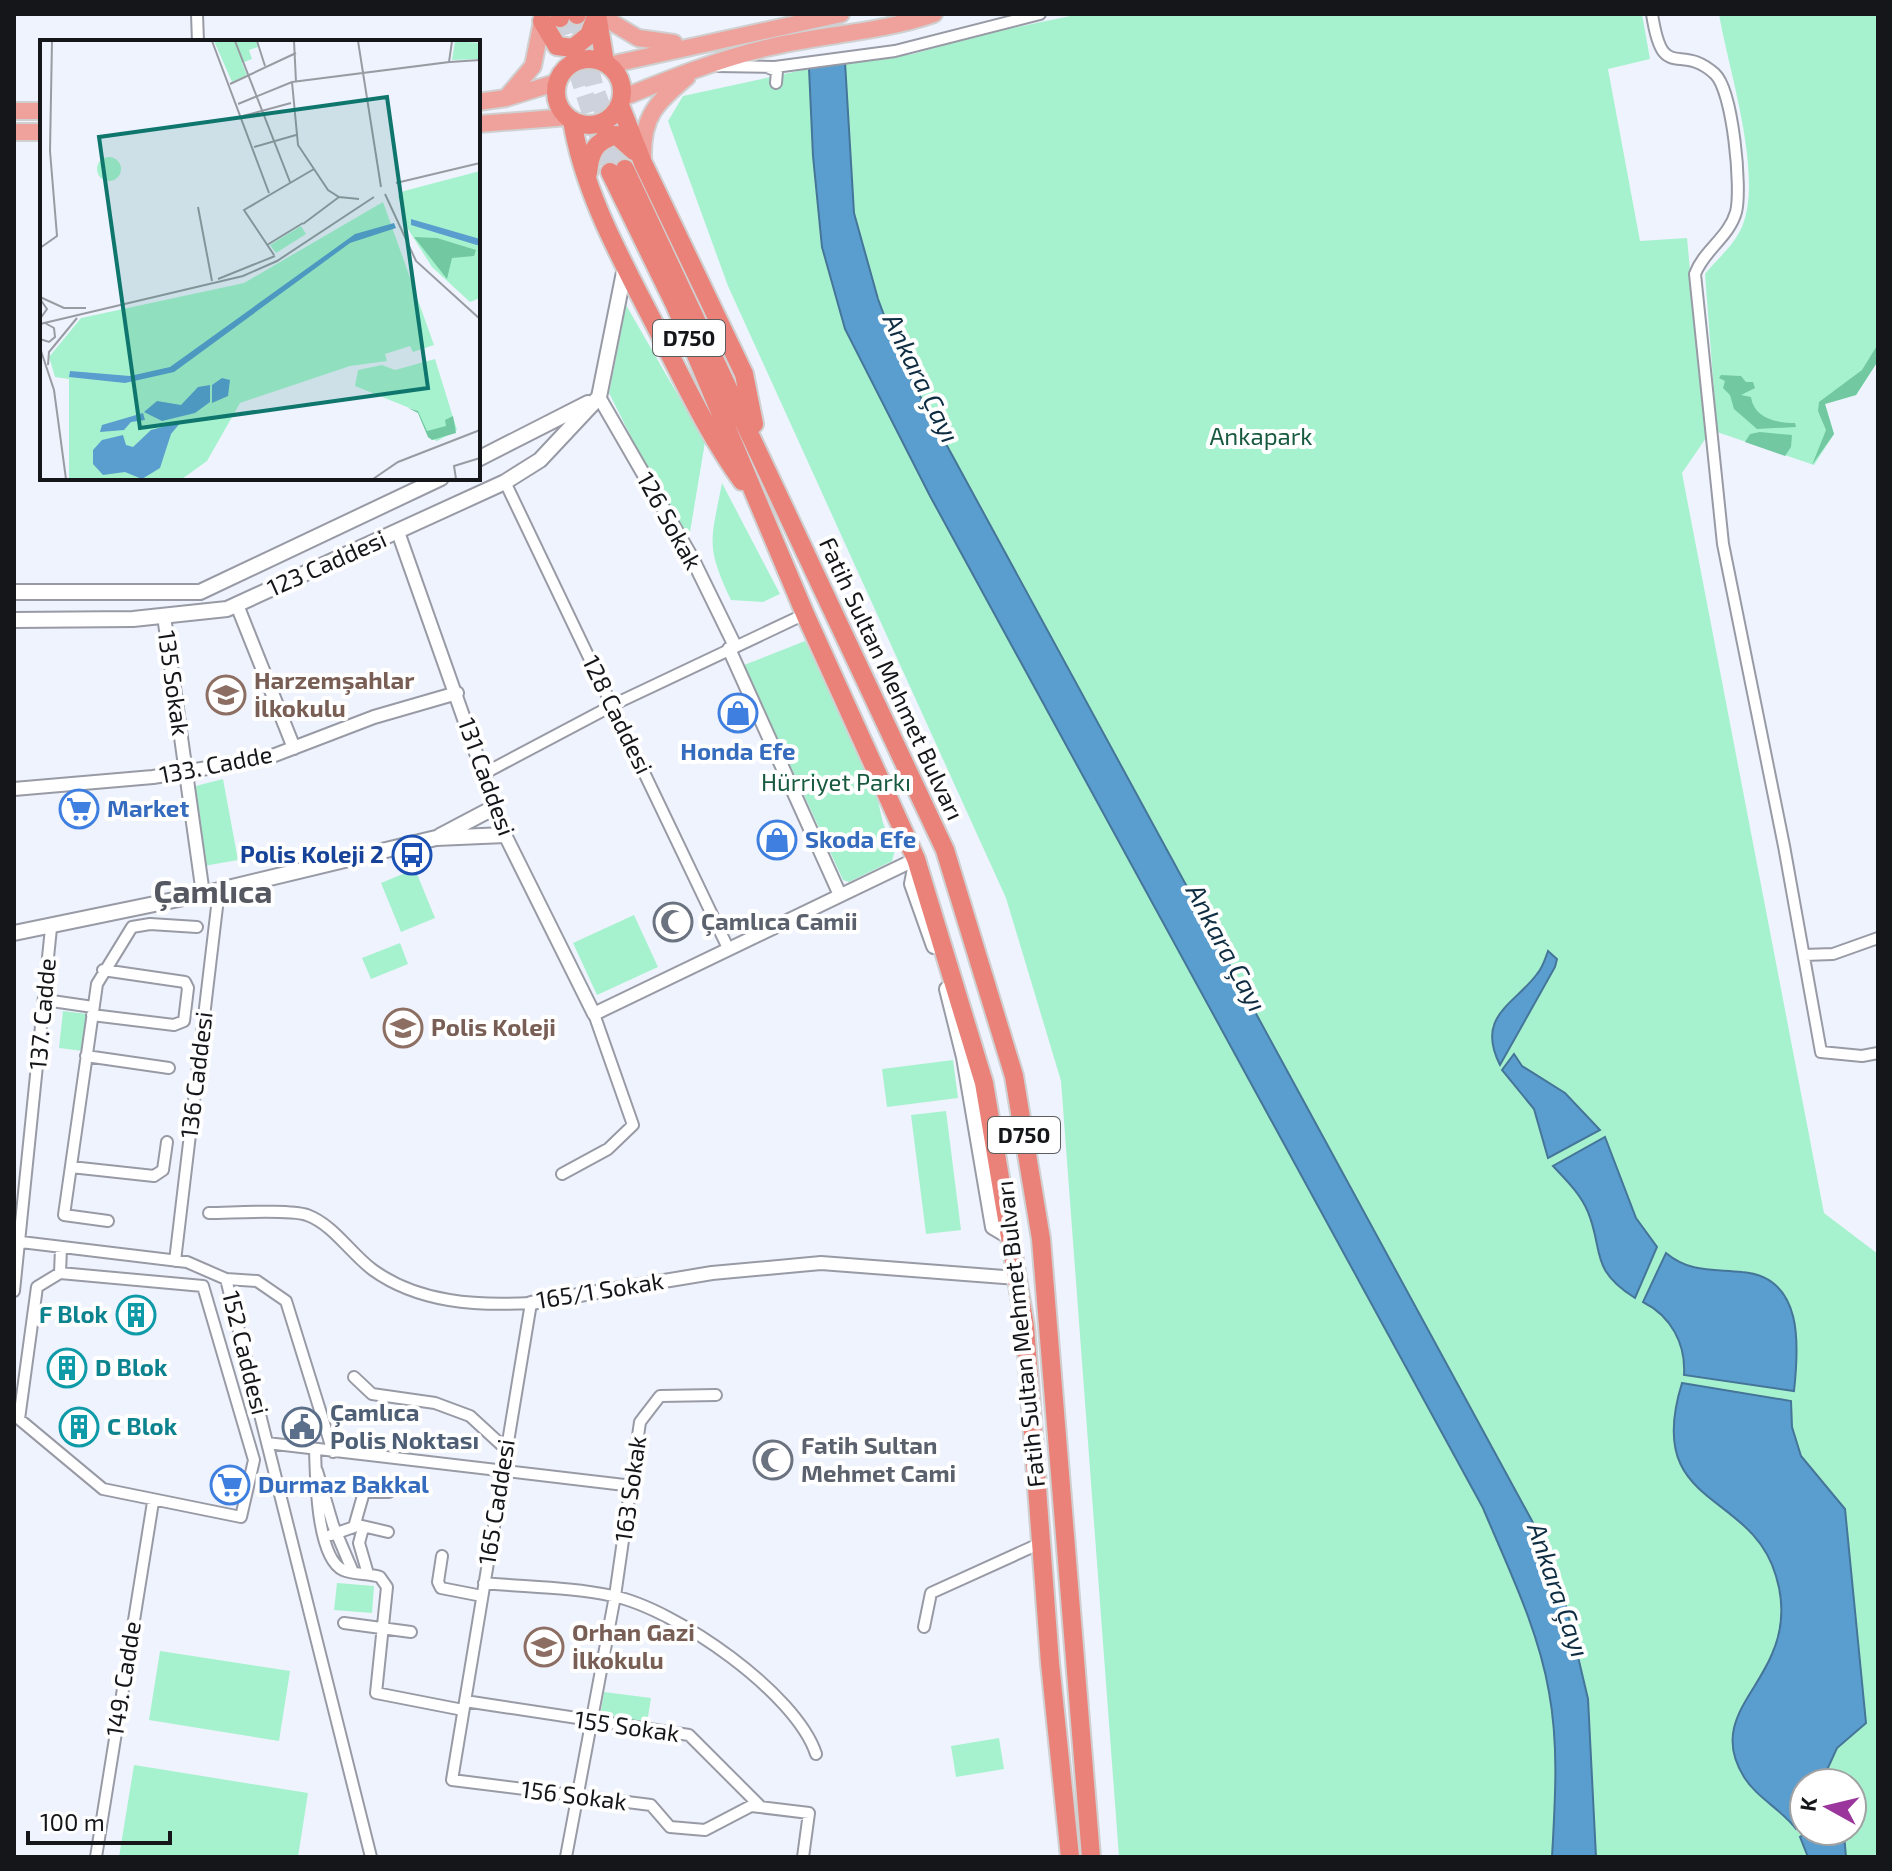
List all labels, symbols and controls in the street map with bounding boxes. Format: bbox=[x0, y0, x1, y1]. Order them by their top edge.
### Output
inset map bbox=[40, 40, 480, 480]
water label: Ankara Çayı bbox=[875, 307, 967, 448]
road number: D750 bbox=[653, 320, 725, 356]
park label: Ankapark bbox=[1209, 421, 1313, 450]
street label: 126 Sokak bbox=[632, 467, 709, 574]
street label: 123 Caddesi bbox=[262, 524, 390, 602]
street label: Fatih Sultan Mehmet Bulvarı bbox=[814, 532, 971, 824]
street label: 135 Sokak bbox=[153, 628, 196, 737]
street label: 128 Caddesi bbox=[577, 650, 660, 778]
place label: Harzemşahlar İlkokulu bbox=[254, 665, 415, 722]
school or university icon: Harzemşahlar İlkokulu bbox=[205, 674, 247, 716]
shop icon: Honda Efe bbox=[717, 692, 759, 734]
street label: 131 Caddesi bbox=[453, 714, 522, 839]
place label: Honda Efe bbox=[680, 736, 796, 765]
street label: 133. Cadde bbox=[157, 738, 275, 789]
park label: Hürriyet Parkı bbox=[761, 767, 911, 796]
supermarket icon: Market bbox=[58, 788, 100, 830]
place label: Market bbox=[107, 793, 189, 822]
shop icon: Skoda Efe bbox=[756, 819, 798, 861]
place label: Skoda Efe bbox=[805, 824, 916, 853]
bus stop icon: Polis Koleji 2 bbox=[391, 834, 433, 876]
place label: Polis Koleji 2 bbox=[240, 839, 384, 868]
district label: Çamlıca bbox=[153, 871, 273, 912]
water label: Ankara Çayı bbox=[1179, 877, 1274, 1017]
mosque icon: Çamlıca Camii bbox=[652, 901, 694, 943]
place label: Çamlıca Camii bbox=[701, 906, 858, 937]
street label: 137. Cadde bbox=[22, 957, 61, 1071]
school or university icon: Polis Koleji bbox=[382, 1007, 424, 1049]
street label: 136 Caddesi bbox=[173, 1010, 218, 1140]
place label: Polis Koleji bbox=[431, 1012, 556, 1041]
road number: D750 bbox=[988, 1117, 1060, 1153]
street label: Fatih Sultan Mehmet Bulvarı bbox=[989, 1179, 1050, 1489]
street label: 165/1 Sokak bbox=[534, 1265, 665, 1314]
street label: 152 Caddesi bbox=[217, 1288, 276, 1418]
building icon: F Blok bbox=[115, 1294, 157, 1336]
place label: F Blok bbox=[39, 1299, 109, 1328]
building icon: D Blok bbox=[46, 1347, 88, 1389]
place label: D Blok bbox=[95, 1352, 168, 1381]
place label: Çamlıca Polis Noktası bbox=[330, 1397, 479, 1454]
building icon: C Blok bbox=[58, 1406, 100, 1448]
public building icon: Çamlıca Polis Noktası bbox=[281, 1406, 323, 1448]
place label: C Blok bbox=[107, 1411, 178, 1440]
place label: Fatih Sultan Mehmet Cami bbox=[801, 1430, 956, 1487]
street label: 163 Sokak bbox=[608, 1434, 651, 1544]
street label: 165 Caddesi bbox=[471, 1437, 520, 1567]
mosque icon: Fatih Sultan Mehmet Cami bbox=[752, 1439, 794, 1481]
supermarket icon: Durmaz Bakkal bbox=[209, 1464, 251, 1506]
place label: Durmaz Bakkal bbox=[258, 1469, 429, 1498]
water label: Ankara Çayı bbox=[1520, 1517, 1597, 1661]
place label: Orhan Gazi İlkokulu bbox=[572, 1617, 695, 1674]
street label: 149. Cadde bbox=[99, 1619, 146, 1738]
school or university icon: Orhan Gazi İlkokulu bbox=[523, 1626, 565, 1668]
street label: 155 Sokak bbox=[573, 1704, 681, 1747]
north arrow bbox=[1788, 1767, 1868, 1847]
street label: 156 Sokak bbox=[520, 1774, 629, 1815]
scale bar bbox=[28, 1795, 170, 1845]
text: K bbox=[1793, 1795, 1821, 1813]
text: 100 m bbox=[40, 1807, 105, 1836]

